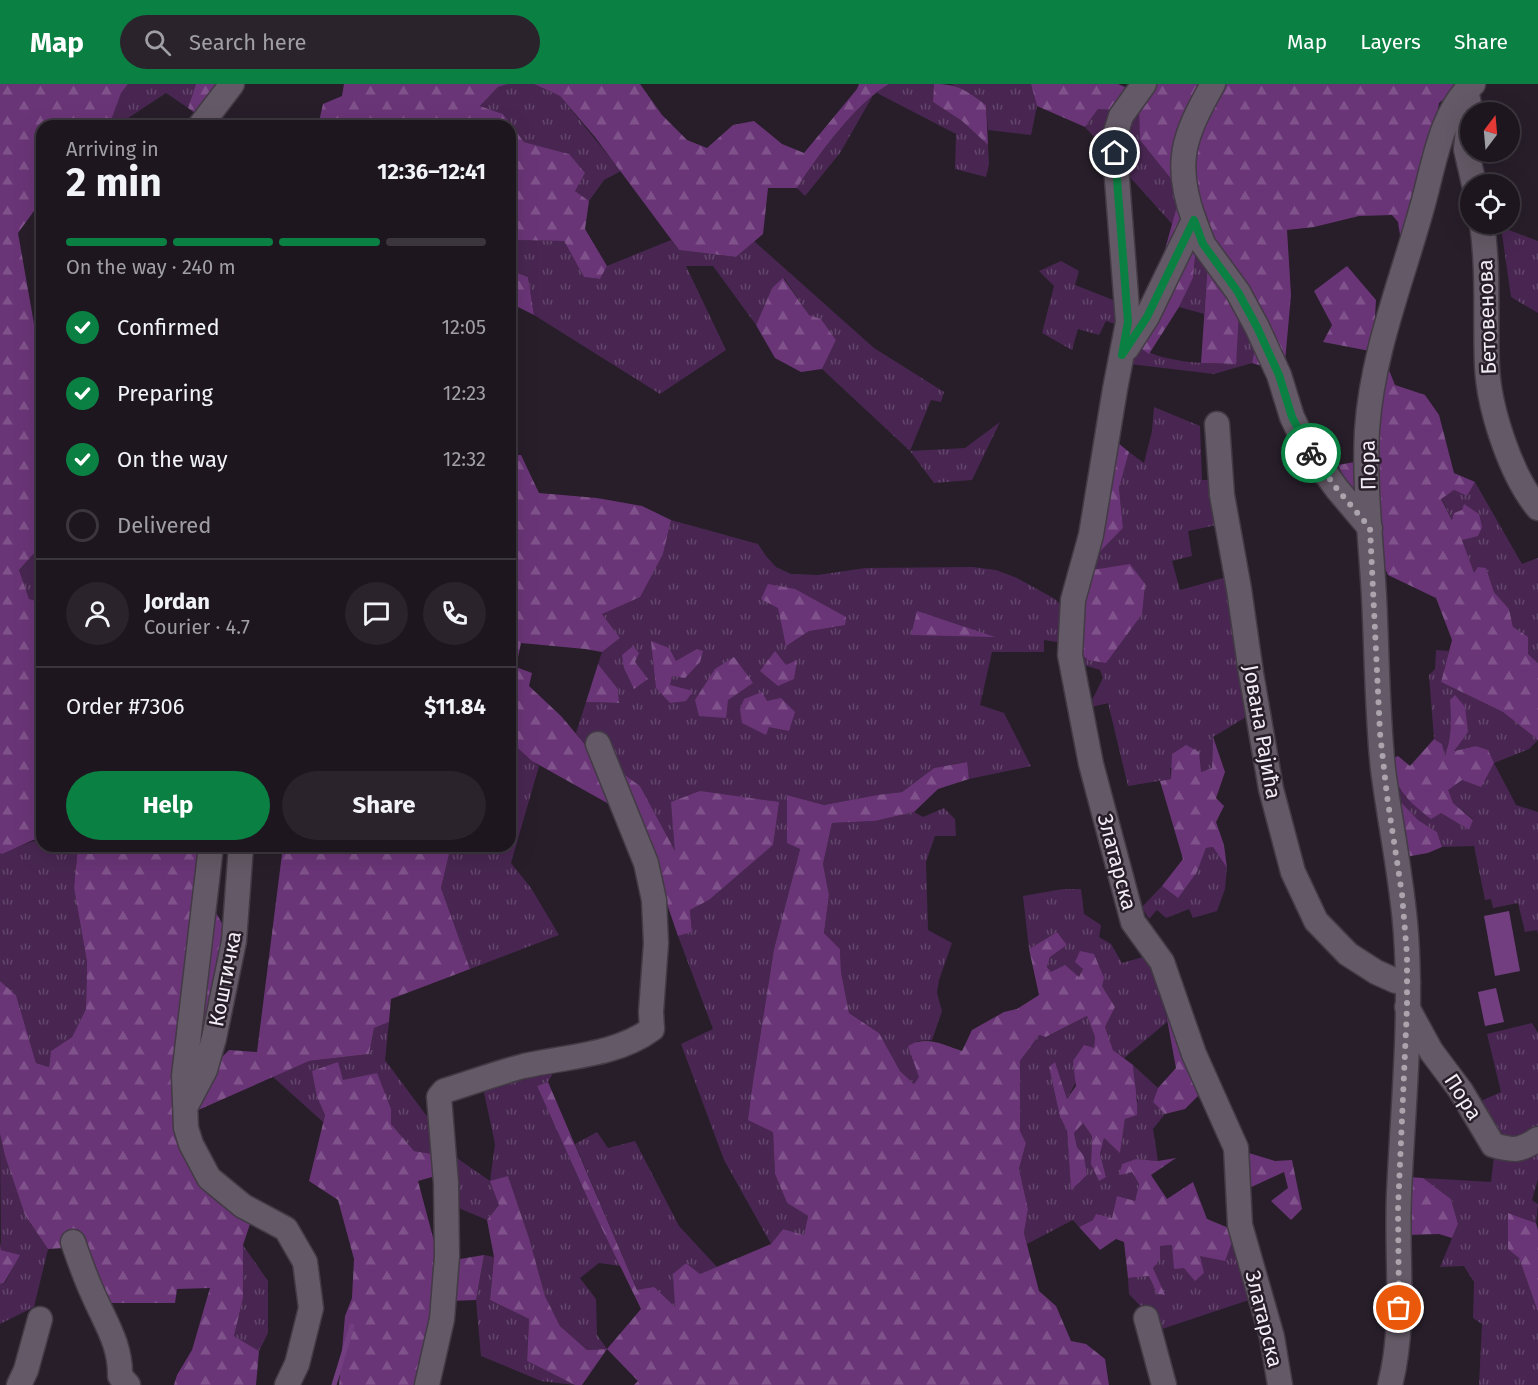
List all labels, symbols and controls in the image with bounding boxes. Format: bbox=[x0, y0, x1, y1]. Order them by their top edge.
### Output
search box bbox=[120, 15, 540, 69]
text: Map bbox=[30, 26, 84, 59]
icon: search bbox=[141, 26, 174, 59]
text: Search here bbox=[189, 29, 307, 56]
text: Map bbox=[1287, 29, 1327, 55]
text: Layers bbox=[1360, 29, 1421, 55]
text: Share bbox=[1454, 29, 1508, 55]
north arrow bbox=[1460, 102, 1520, 162]
map controls bbox=[1460, 102, 1520, 234]
pin bbox=[1089, 127, 1140, 178]
icon: home bbox=[1098, 136, 1131, 169]
text: Arriving in bbox=[66, 137, 159, 161]
text: 12:36–12:41 bbox=[377, 158, 486, 185]
text: 2 min bbox=[66, 160, 162, 206]
button: locate bbox=[1460, 174, 1520, 234]
text: On the way · 240 m bbox=[66, 255, 236, 279]
street label: Бетовенова bbox=[1472, 259, 1502, 375]
icon: check bbox=[66, 311, 99, 344]
text: Confirmed bbox=[117, 314, 220, 341]
text: 12:05 bbox=[441, 315, 486, 339]
icon: check bbox=[66, 377, 99, 410]
text: Preparing bbox=[117, 380, 213, 407]
text: 12:23 bbox=[443, 381, 486, 405]
courier bbox=[1281, 423, 1341, 483]
icon: bike bbox=[1295, 437, 1328, 470]
street label: Пора bbox=[1355, 440, 1381, 490]
icon: check bbox=[66, 443, 99, 476]
text: On the way bbox=[117, 446, 228, 473]
text: 12:32 bbox=[443, 447, 486, 471]
text: Delivered bbox=[117, 512, 212, 539]
button: person bbox=[66, 582, 129, 645]
button: chat bbox=[345, 582, 408, 645]
button: phone bbox=[423, 582, 486, 645]
text: Jordan bbox=[144, 588, 210, 615]
text: Courier · 4.7 bbox=[144, 615, 250, 639]
street label: Јована Рајића bbox=[1237, 663, 1287, 801]
text: Order #7306 bbox=[66, 693, 185, 720]
text: $11.84 bbox=[424, 693, 486, 720]
button: Help bbox=[66, 771, 270, 840]
button: Share bbox=[282, 771, 486, 840]
street label: Златарска bbox=[1092, 811, 1142, 913]
street label: Коштичка bbox=[203, 929, 247, 1029]
street label: Пора bbox=[1438, 1069, 1488, 1125]
street label: Златарска bbox=[1239, 1268, 1289, 1370]
pin bbox=[1373, 1282, 1424, 1333]
icon: bag bbox=[1382, 1291, 1415, 1324]

